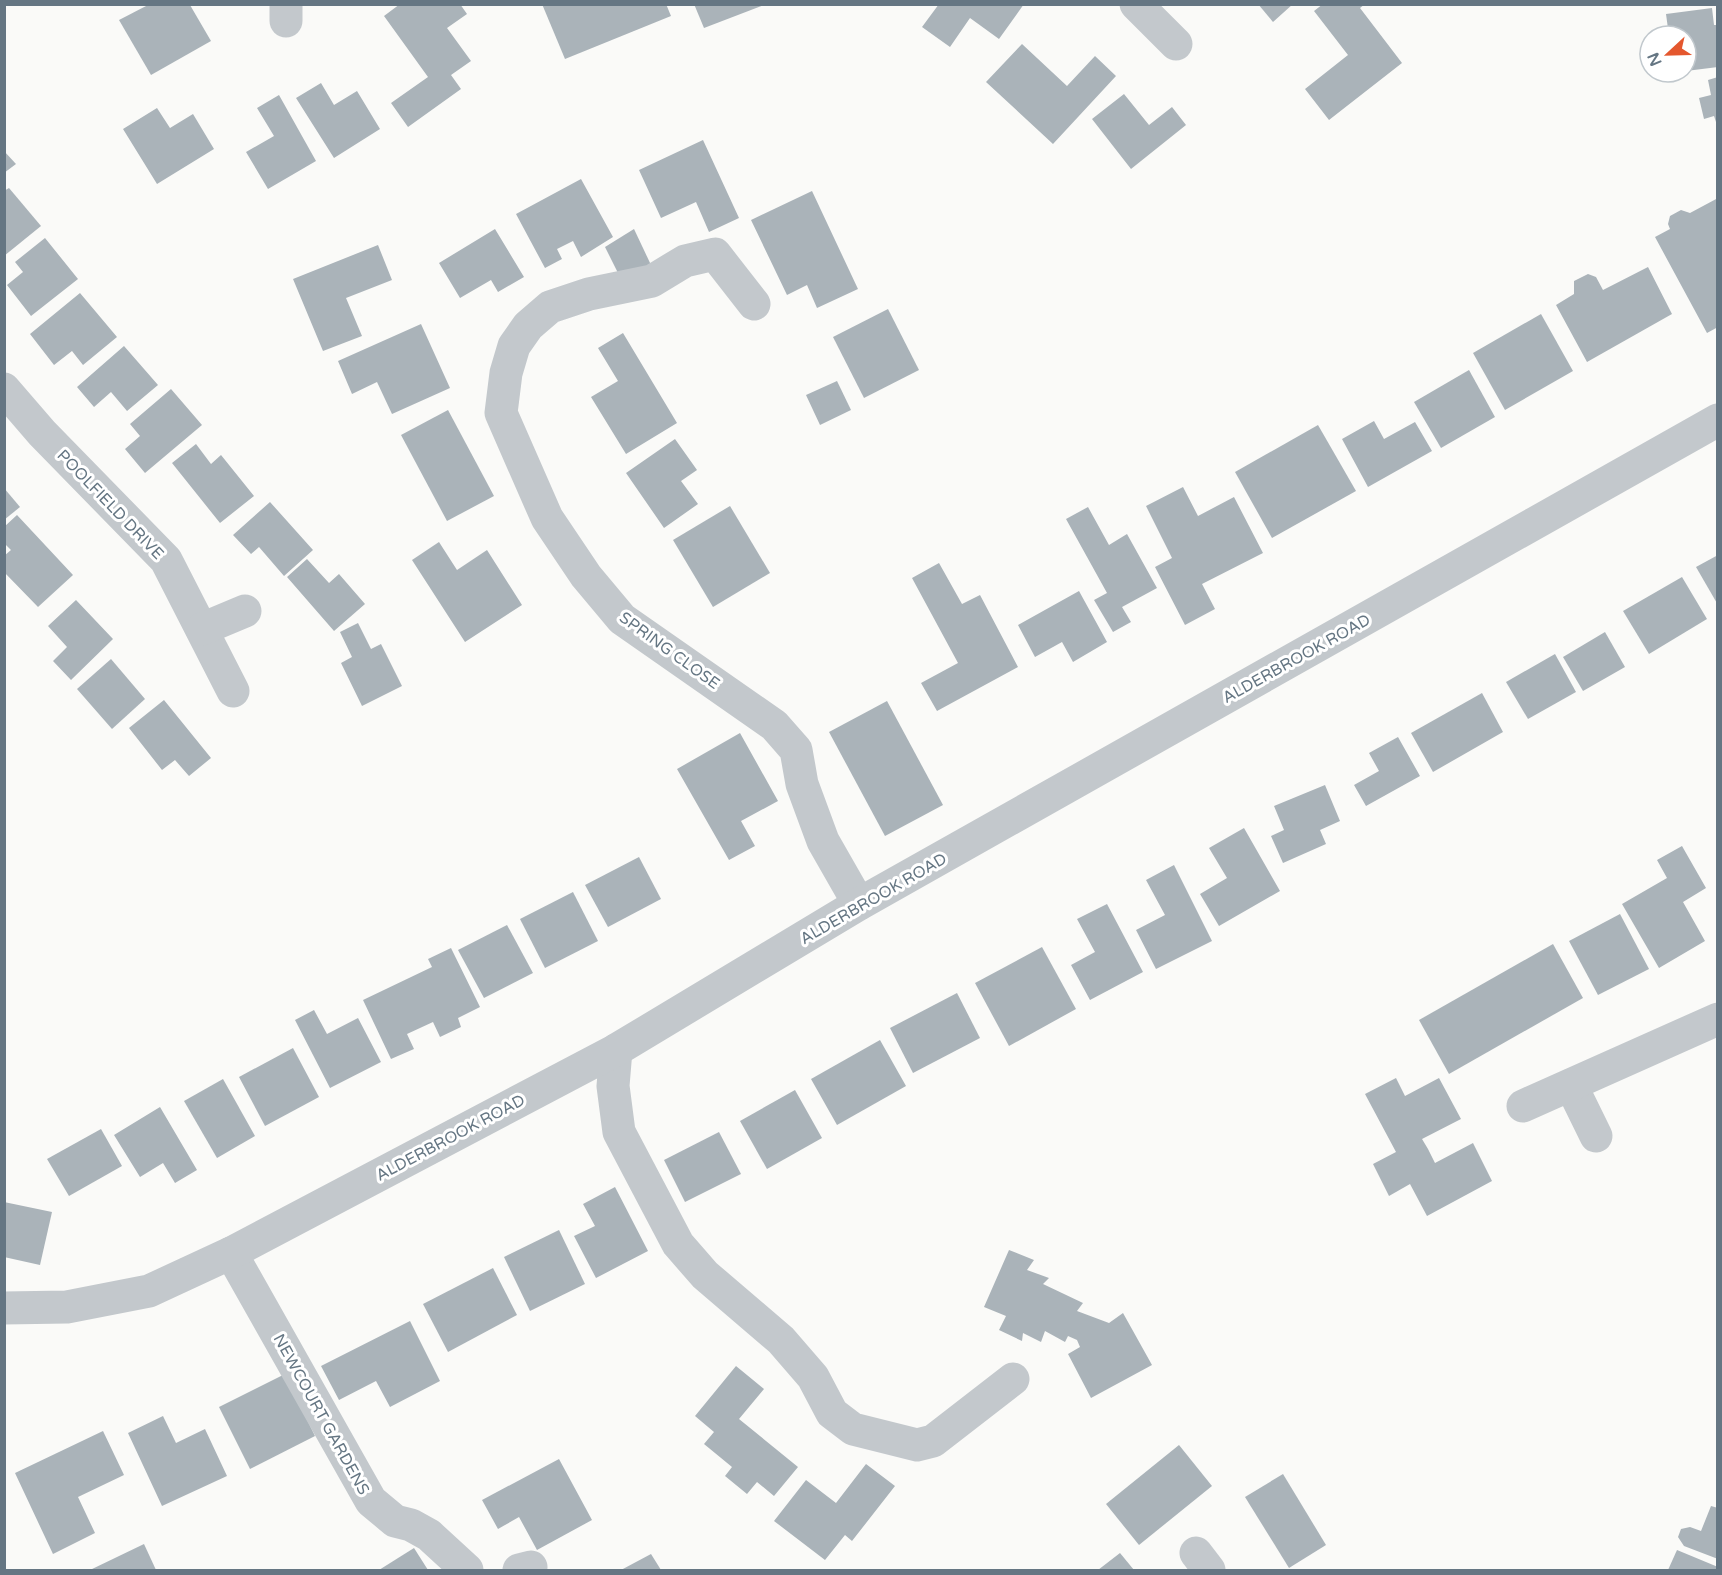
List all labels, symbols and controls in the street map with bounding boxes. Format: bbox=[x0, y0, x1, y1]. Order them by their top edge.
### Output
north arrow bbox=[1638, 24, 1698, 84]
text: N bbox=[1643, 50, 1667, 69]
street label: POOLFIELD DRIVE bbox=[53, 446, 168, 564]
street label: SPRING CLOSE bbox=[615, 608, 723, 694]
street label: ALDERBROOK ROAD bbox=[1219, 610, 1374, 708]
street label: ALDERBROOK ROAD bbox=[797, 849, 950, 949]
street label: ALDERBROOK ROAD bbox=[372, 1090, 529, 1186]
street label: NEWCOURT GARDENS bbox=[269, 1331, 374, 1499]

